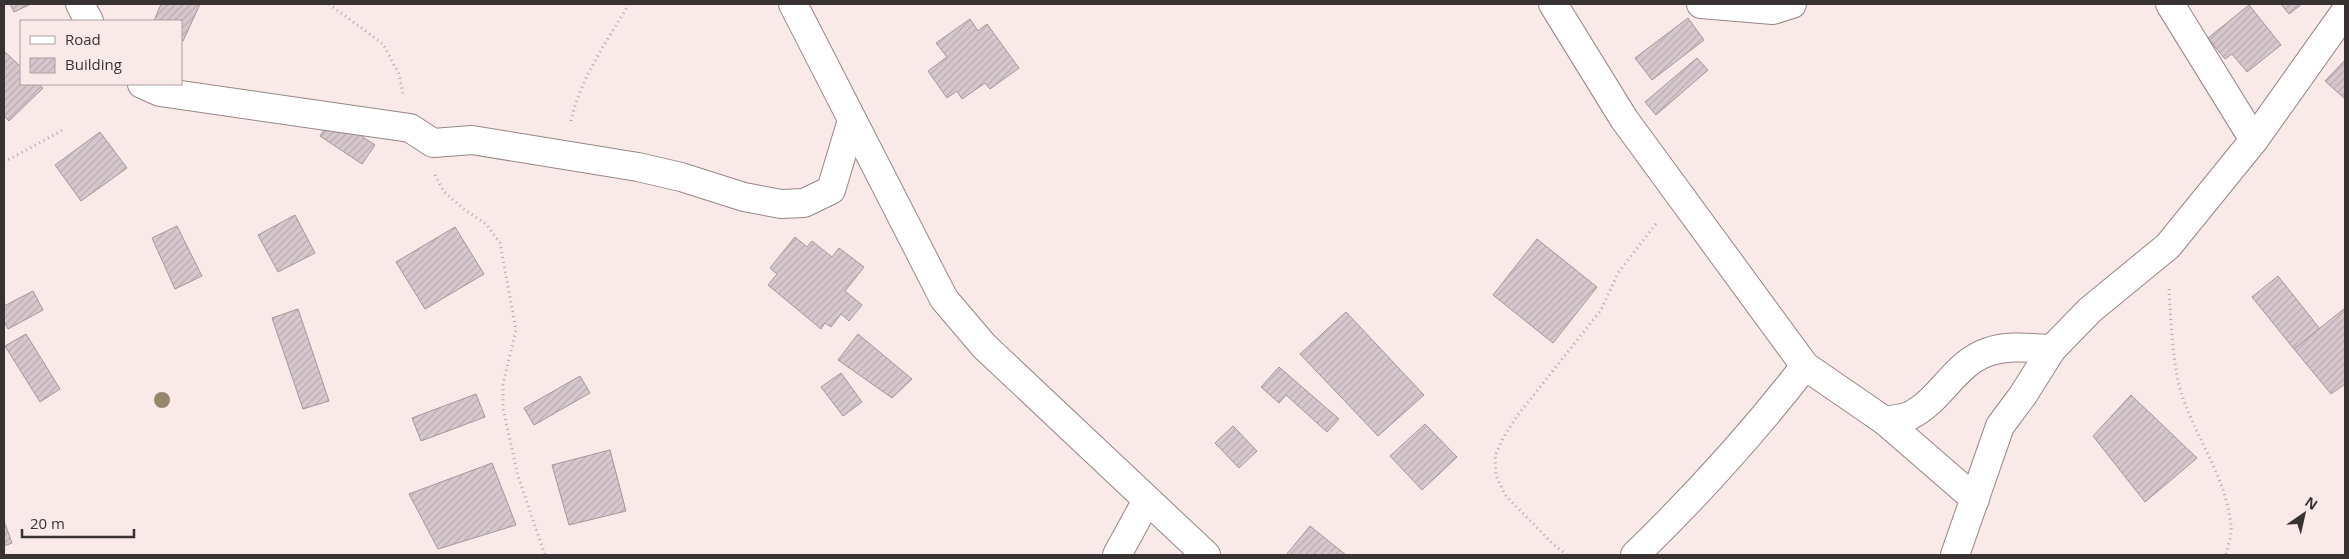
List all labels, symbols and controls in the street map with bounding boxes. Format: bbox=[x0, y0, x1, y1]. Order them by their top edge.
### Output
legend bbox=[20, 20, 182, 85]
text: Road bbox=[65, 29, 101, 49]
text: Building bbox=[65, 54, 122, 74]
north arrow bbox=[2279, 489, 2329, 539]
text: N bbox=[2302, 492, 2322, 514]
scale bar bbox=[22, 506, 135, 538]
text: 20 m bbox=[30, 513, 65, 533]

